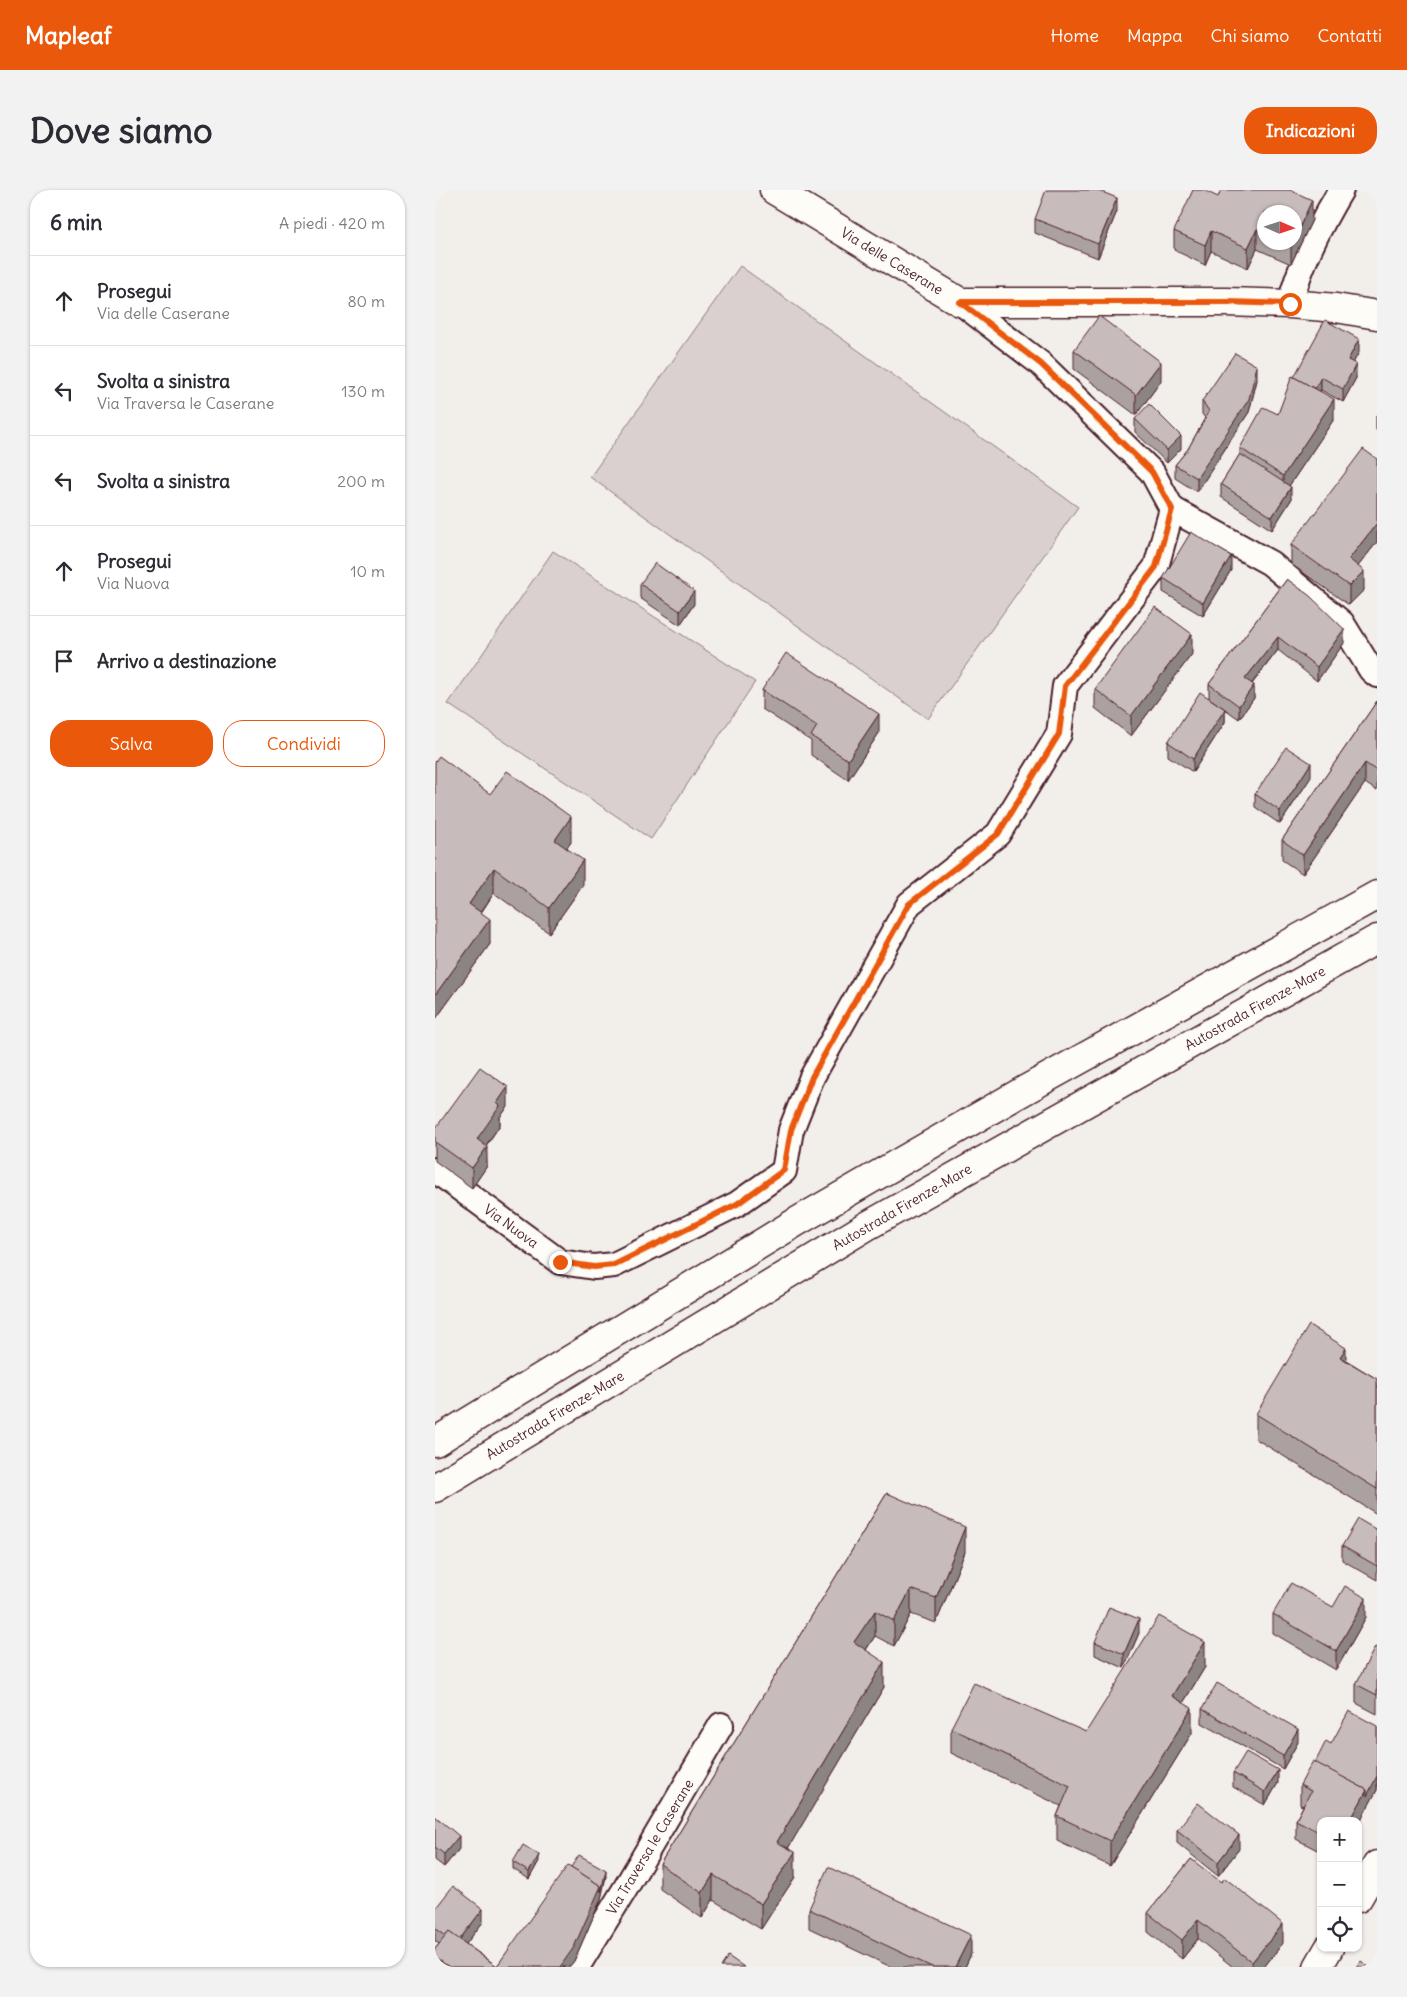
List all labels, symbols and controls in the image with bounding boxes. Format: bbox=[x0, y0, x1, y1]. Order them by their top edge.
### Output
text: Mapleaf bbox=[25, 20, 112, 50]
text: Home bbox=[1050, 24, 1099, 47]
text: Mappa bbox=[1127, 24, 1182, 47]
text: Chi siamo bbox=[1210, 24, 1289, 47]
text: Contatti bbox=[1317, 24, 1382, 47]
button: Indicazioni bbox=[1244, 107, 1377, 154]
text: Dove siamo bbox=[30, 108, 213, 152]
north arrow bbox=[1257, 205, 1302, 250]
text: 6 min bbox=[50, 209, 102, 236]
text: A piedi · 420 m bbox=[279, 213, 385, 233]
street label: Via delle Caserane bbox=[838, 223, 946, 299]
text: Prosegui bbox=[97, 279, 172, 303]
icon: ahead bbox=[50, 287, 78, 315]
text: 80 m bbox=[347, 291, 385, 311]
route start bbox=[1279, 293, 1302, 316]
text: Via delle Caserane bbox=[97, 303, 230, 323]
text: Svolta a sinistra bbox=[97, 369, 230, 393]
icon: left bbox=[50, 377, 78, 405]
text: 130 m bbox=[341, 381, 385, 401]
text: Via Traversa le Caserane bbox=[97, 393, 274, 413]
icon: left bbox=[50, 467, 78, 495]
text: Svolta a sinistra bbox=[97, 469, 230, 493]
text: 200 m bbox=[337, 471, 385, 491]
text: Prosegui bbox=[97, 549, 172, 573]
icon: ahead bbox=[50, 557, 78, 585]
text: 10 m bbox=[350, 561, 385, 581]
text: Via Nuova bbox=[97, 573, 170, 593]
icon: arrive bbox=[50, 647, 78, 675]
text: Arrivo a destinazione bbox=[97, 649, 276, 673]
button: Salva bbox=[50, 720, 213, 767]
button: Condividi bbox=[223, 720, 385, 767]
street label: Autostrada Firenze-Mare bbox=[1182, 962, 1328, 1054]
street label: Autostrada Firenze-Mare bbox=[829, 1160, 975, 1254]
street label: Via Nuova bbox=[480, 1200, 542, 1252]
route end bbox=[549, 1251, 572, 1274]
street label: Autostrada Firenze-Mare bbox=[483, 1367, 627, 1463]
street label: Via Traversa le Caserane bbox=[602, 1776, 698, 1918]
map controls bbox=[1317, 1817, 1362, 1952]
button: + bbox=[1317, 1817, 1362, 1862]
button: − bbox=[1317, 1862, 1362, 1907]
button: locate bbox=[1317, 1907, 1362, 1952]

